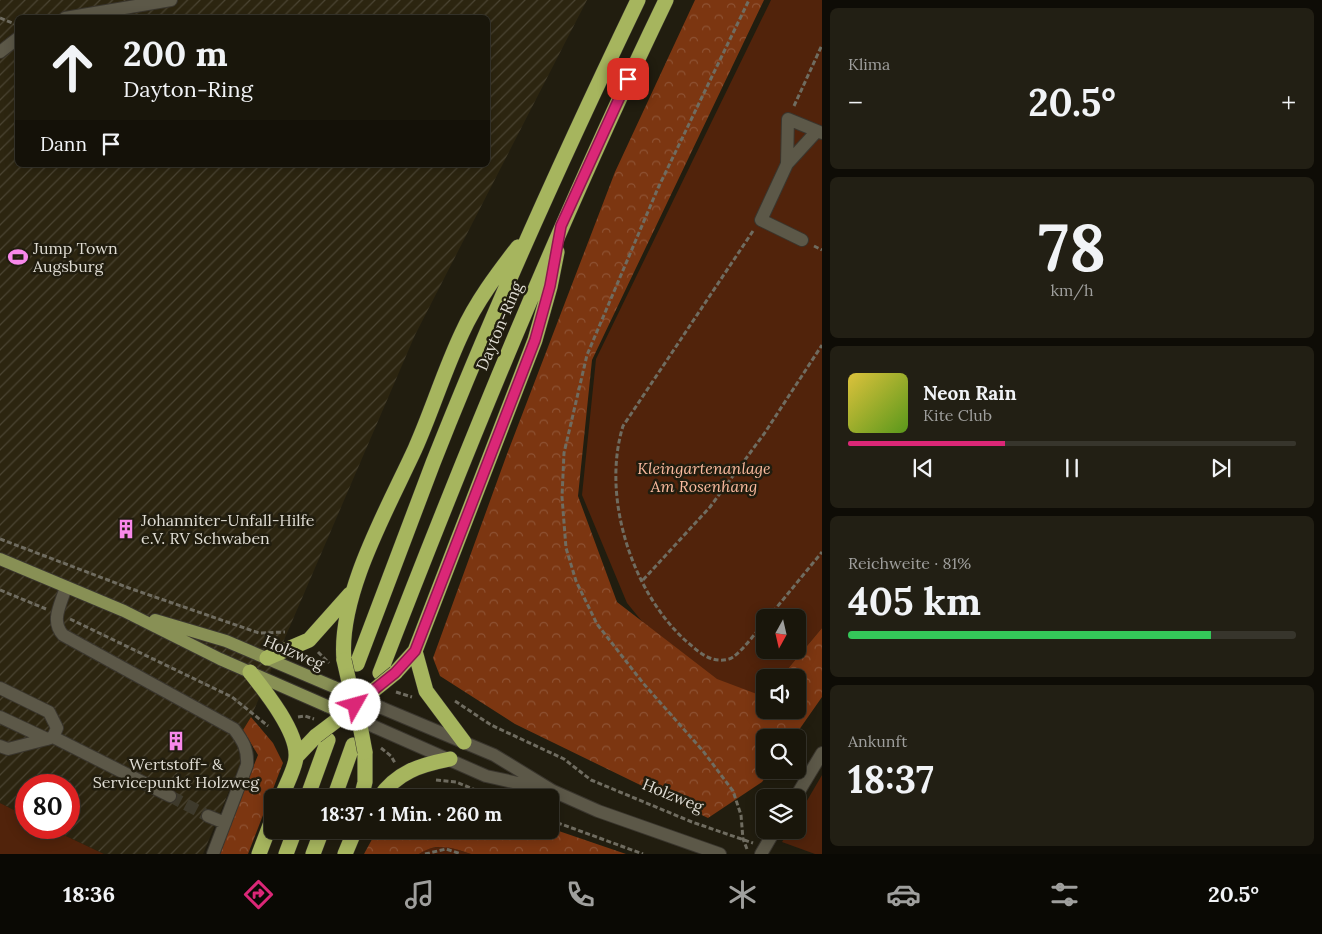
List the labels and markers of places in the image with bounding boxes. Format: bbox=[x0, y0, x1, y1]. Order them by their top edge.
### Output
pin bbox=[607, 58, 649, 100]
place label: Jump Town Augsburg bbox=[32, 238, 118, 276]
sports icon: Jump Town Augsburg bbox=[7, 246, 29, 268]
place label: Johanniter-Unfall-Hilfe e.V. RV Schwaben bbox=[140, 510, 315, 548]
building icon: Johanniter-Unfall-Hilfe e.V. RV Schwaben bbox=[115, 518, 137, 540]
building icon: Wertstoff- & Servicepunkt Holzweg bbox=[165, 730, 187, 752]
place label: Wertstoff- & Servicepunkt Holzweg bbox=[93, 754, 260, 792]

